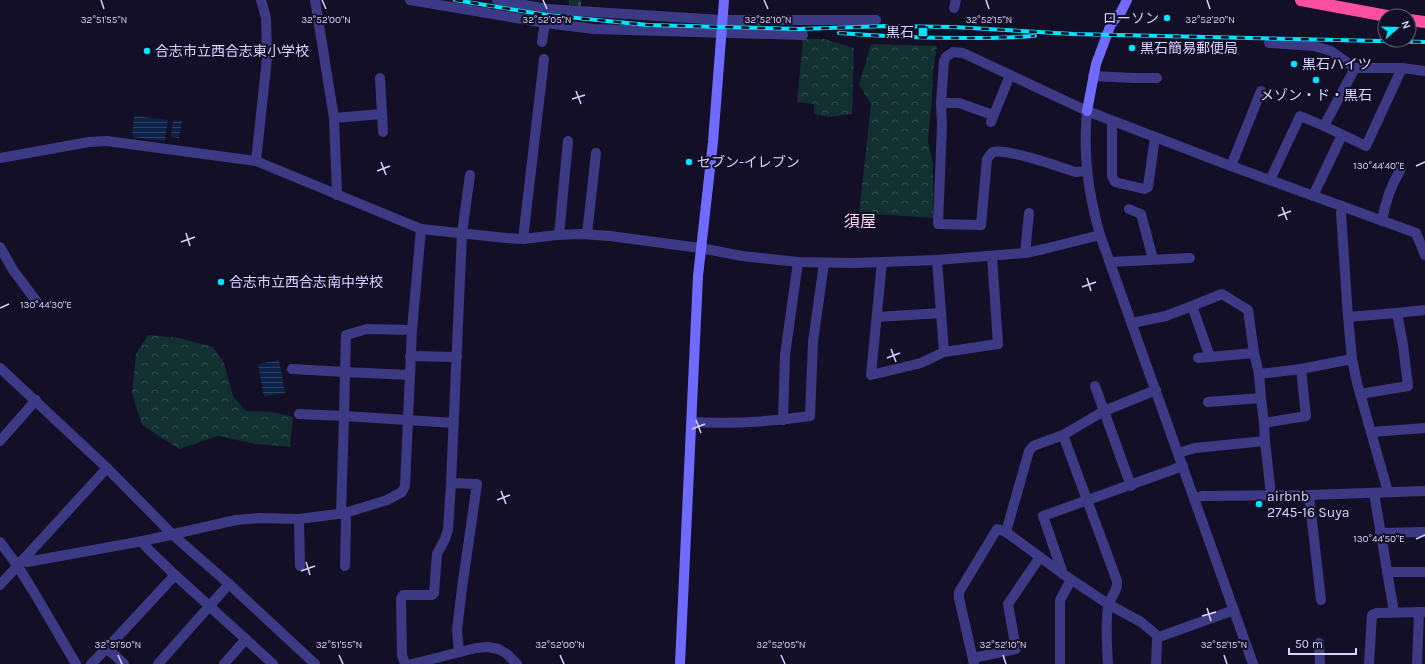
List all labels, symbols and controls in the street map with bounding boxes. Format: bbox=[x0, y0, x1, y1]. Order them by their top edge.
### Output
north arrow bbox=[1377, 8, 1417, 48]
place label: ローソン bbox=[1103, 10, 1159, 27]
marker: ローソン bbox=[1162, 13, 1172, 23]
text: 32°51'55"N bbox=[81, 14, 127, 26]
text: 32°52'00"N bbox=[301, 14, 351, 26]
text: 32°52'05"N bbox=[522, 14, 572, 26]
text: 32°52'10"N bbox=[744, 14, 792, 26]
text: 32°52'15"N bbox=[966, 14, 1012, 26]
text: 32°52'20"N bbox=[1185, 14, 1235, 26]
text: N bbox=[1398, 19, 1413, 31]
place label: 黒石 bbox=[886, 24, 914, 41]
marker: 黒石 bbox=[917, 26, 929, 38]
place label: 黒石簡易郵便局 bbox=[1140, 40, 1238, 57]
place label: 合志市立西合志東小学校 bbox=[155, 43, 309, 60]
marker: 黒石簡易郵便局 bbox=[1127, 43, 1137, 53]
marker: 合志市立西合志東小学校 bbox=[142, 46, 152, 56]
place label: 黒石ハイツ bbox=[1302, 56, 1372, 73]
marker: 黒石ハイツ bbox=[1289, 59, 1299, 69]
marker: メゾン・ド・黒石 bbox=[1311, 75, 1321, 85]
place label: メゾン・ド・黒石 bbox=[1260, 87, 1372, 104]
place label: セブン-イレブン bbox=[697, 154, 800, 171]
marker: セブン-イレブン bbox=[684, 157, 694, 167]
text: 130°44'40"E bbox=[1353, 160, 1405, 172]
district label: 須屋 bbox=[844, 212, 876, 231]
place label: 合志市立西合志南中学校 bbox=[229, 274, 383, 291]
marker: 合志市立西合志南中学校 bbox=[216, 277, 226, 287]
text: 130°44'30"E bbox=[20, 299, 72, 311]
place label: airbnb 2745-16 Suya bbox=[1267, 488, 1349, 521]
marker: airbnb 2745-16 Suya bbox=[1254, 499, 1264, 509]
text: 130°44'50"E bbox=[1353, 533, 1405, 545]
scale bar bbox=[1289, 630, 1356, 656]
text: 50 m bbox=[1295, 637, 1323, 651]
text: 32°51'50"N bbox=[95, 639, 141, 651]
text: 32°51'55"N bbox=[316, 639, 362, 651]
text: 32°52'00"N bbox=[535, 639, 585, 651]
text: 32°52'05"N bbox=[756, 639, 806, 651]
text: 32°52'10"N bbox=[979, 639, 1027, 651]
text: 32°52'15"N bbox=[1201, 639, 1247, 651]

